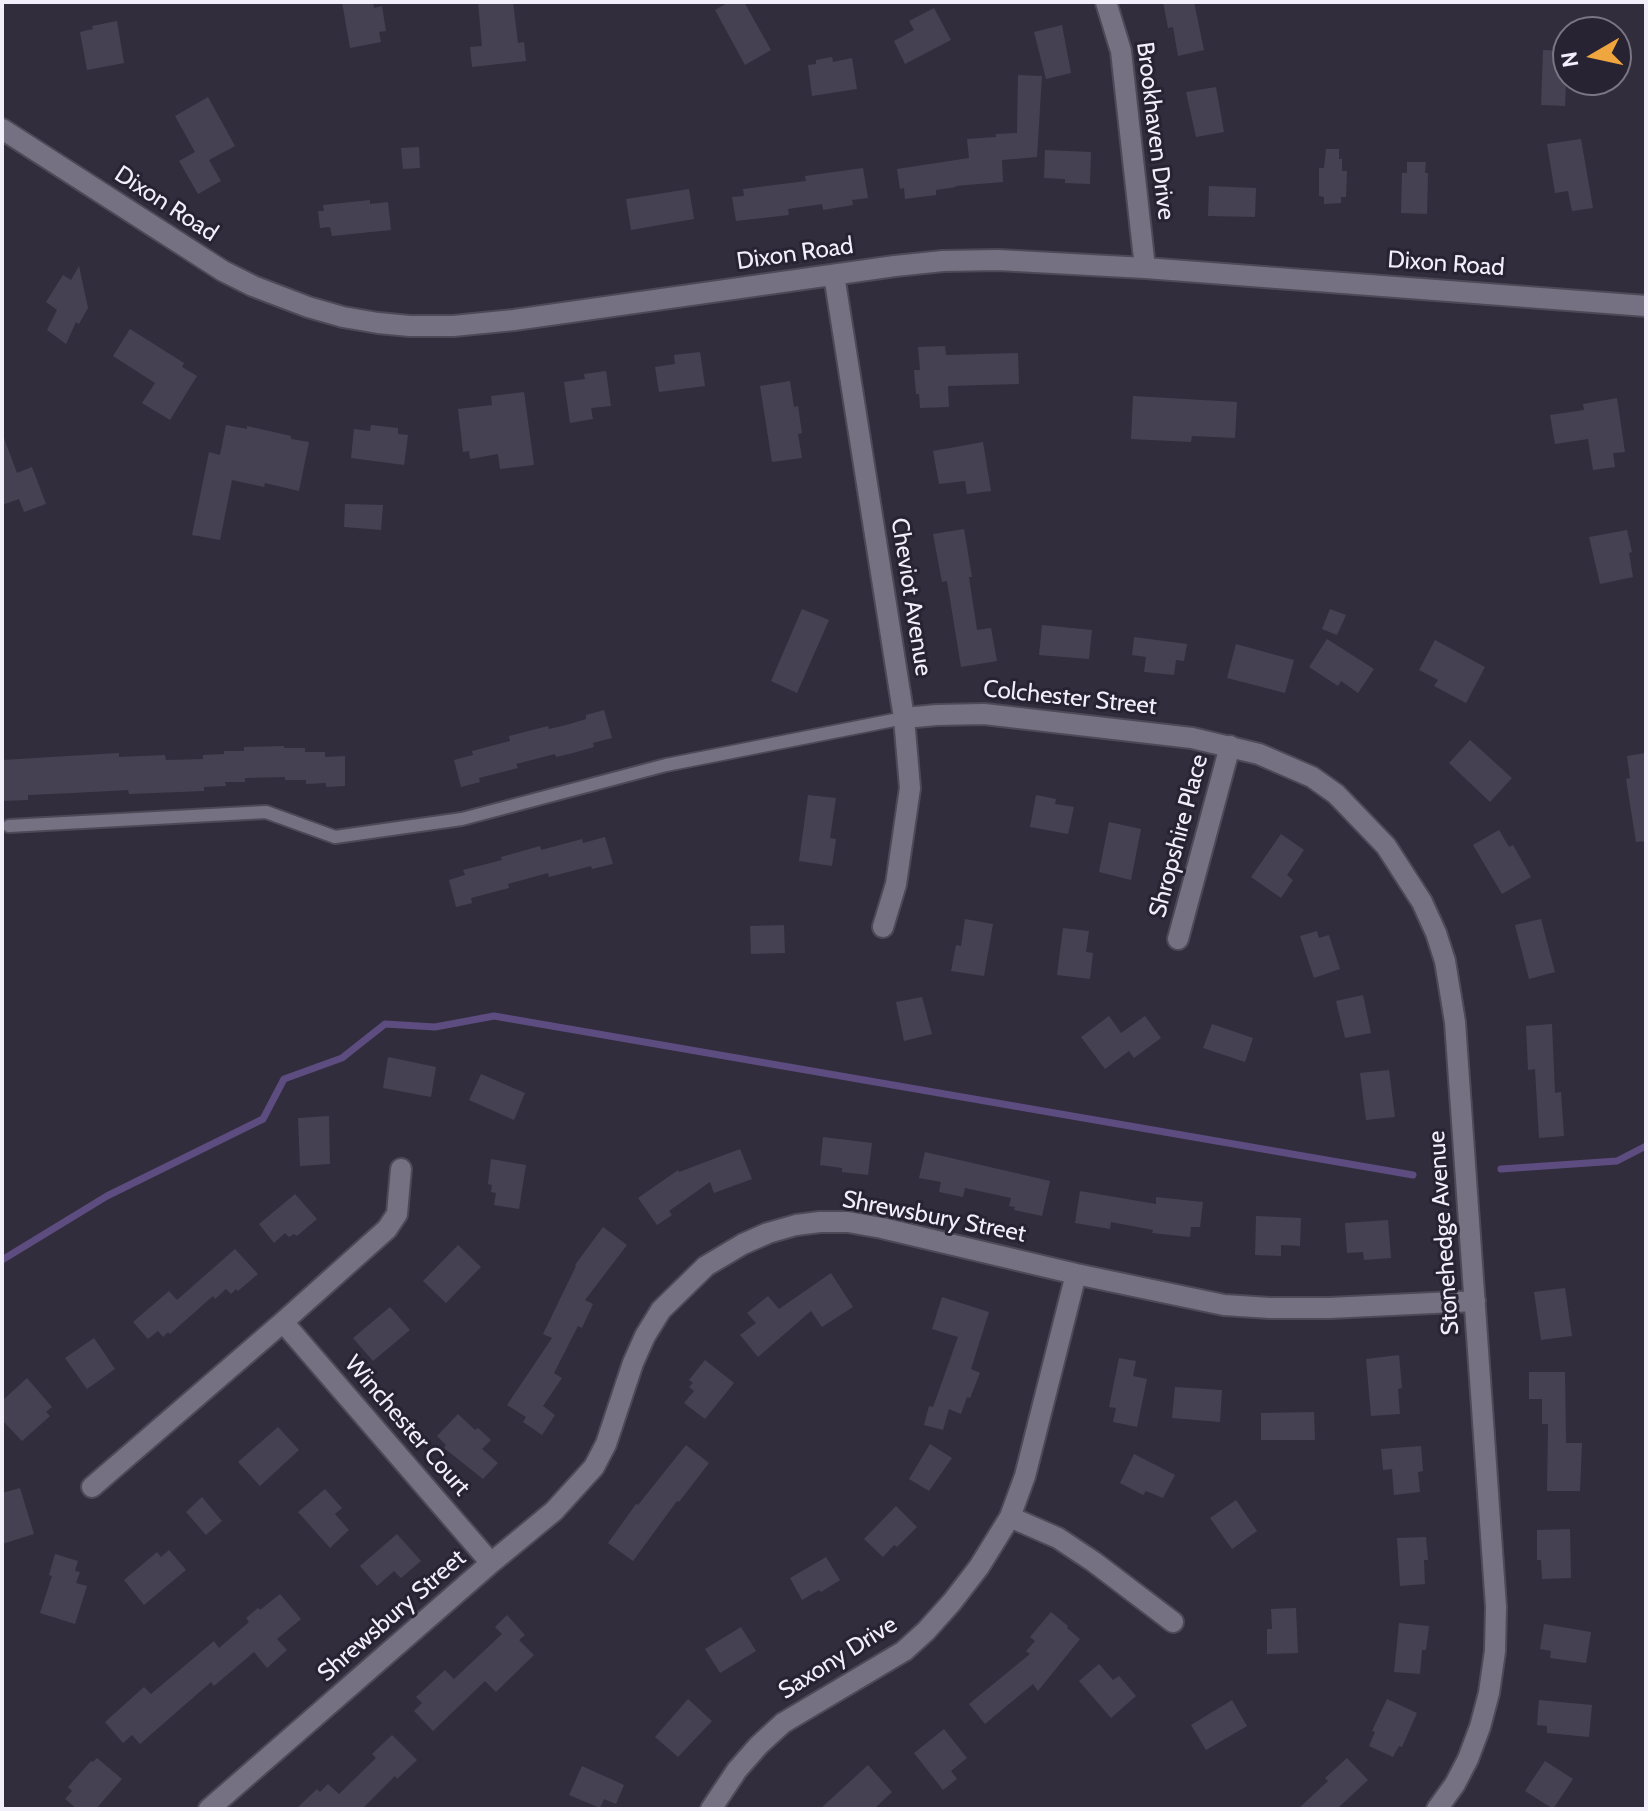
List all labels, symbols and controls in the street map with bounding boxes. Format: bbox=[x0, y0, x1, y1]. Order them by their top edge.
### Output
north arrow bbox=[1552, 16, 1632, 96]
street label: Brookhaven Drive bbox=[1130, 40, 1180, 222]
text: N bbox=[1555, 50, 1584, 69]
street label: Dixon Road bbox=[109, 160, 223, 248]
street label: Dixon Road bbox=[735, 232, 855, 276]
street label: Dixon Road bbox=[1386, 246, 1506, 282]
street label: Cheviot Avenue bbox=[884, 516, 938, 678]
street label: Colchester Street bbox=[982, 675, 1158, 721]
street label: Shropshire Place bbox=[1143, 751, 1215, 921]
street label: Stonehedge Avenue bbox=[1422, 1130, 1466, 1336]
street label: Shrewsbury Street bbox=[840, 1185, 1028, 1249]
street label: Winchester Court bbox=[338, 1350, 476, 1502]
street label: Shrewsbury Street bbox=[312, 1544, 472, 1688]
street label: Saxony Drive bbox=[774, 1610, 902, 1706]

